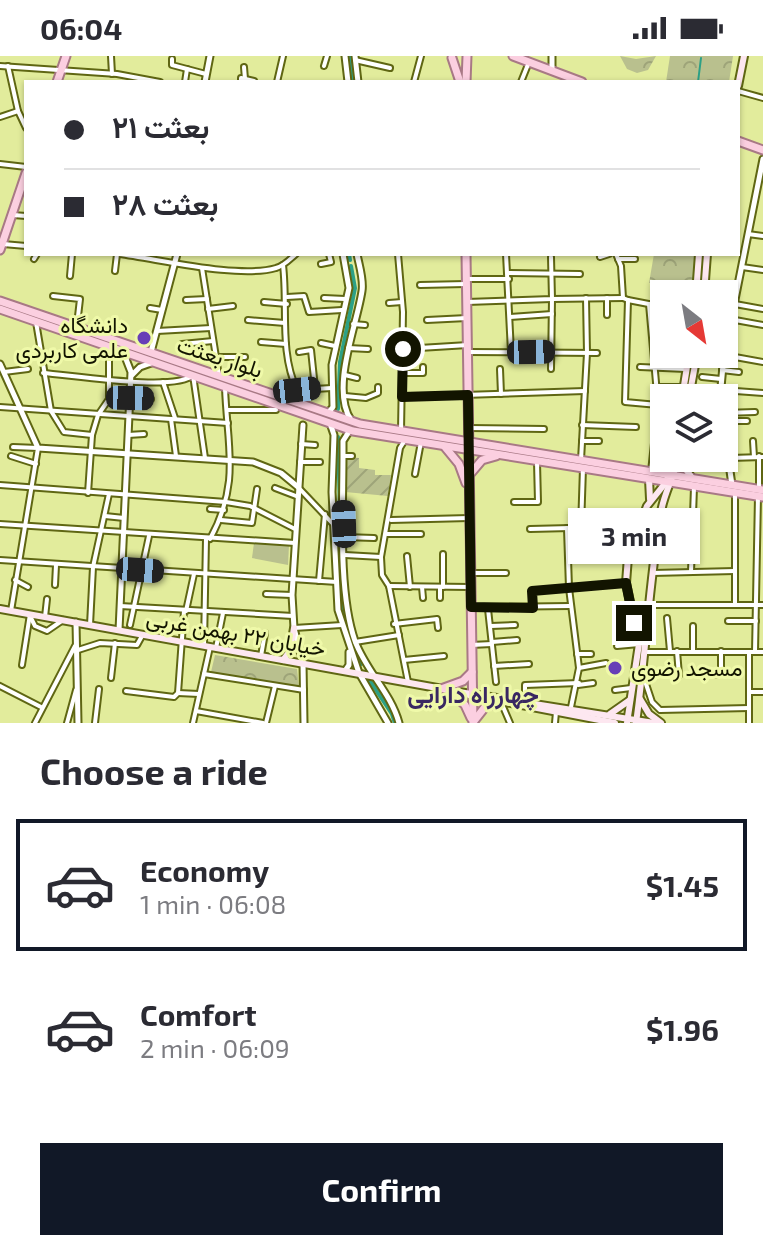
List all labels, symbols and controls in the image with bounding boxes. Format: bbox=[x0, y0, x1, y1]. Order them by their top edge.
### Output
text: 06:04 bbox=[40, 10, 122, 46]
text: بعثت ۲۱ bbox=[112, 108, 209, 144]
text: بعثت ۲۸ bbox=[112, 185, 218, 221]
north arrow bbox=[650, 280, 738, 368]
map controls bbox=[650, 280, 738, 472]
place label: دانشگاه علمی کاربردی bbox=[16, 311, 128, 364]
marker: دانشگاه علمی کاربردی bbox=[135, 329, 153, 347]
street label: بلوار بعثت bbox=[174, 330, 266, 384]
route start bbox=[385, 331, 421, 367]
car bbox=[507, 340, 555, 364]
car bbox=[272, 376, 322, 404]
button: layers bbox=[650, 384, 738, 472]
car bbox=[106, 386, 154, 410]
car bbox=[331, 500, 357, 548]
callout: 3 min bbox=[568, 507, 700, 563]
text: 3 min bbox=[601, 520, 667, 551]
car bbox=[115, 556, 165, 584]
street label: خیابان ۲۲ بهمن غربی bbox=[144, 603, 328, 663]
route end bbox=[616, 605, 652, 641]
place label: مسجد رضوی bbox=[631, 654, 742, 682]
marker: مسجد رضوی bbox=[606, 659, 624, 677]
district label: چهارراه دارایی bbox=[407, 679, 539, 711]
text: Choose a ride bbox=[40, 749, 268, 792]
icon: car bbox=[44, 849, 116, 921]
text: Economy bbox=[140, 852, 269, 888]
text: $1.45 bbox=[646, 867, 719, 903]
text: 1 min · 06:08 bbox=[140, 888, 286, 919]
icon: car bbox=[44, 993, 116, 1065]
text: Comfort bbox=[140, 996, 257, 1032]
text: $1.96 bbox=[646, 1011, 719, 1047]
text: 2 min · 06:09 bbox=[140, 1032, 290, 1063]
button: Confirm bbox=[40, 1143, 723, 1235]

